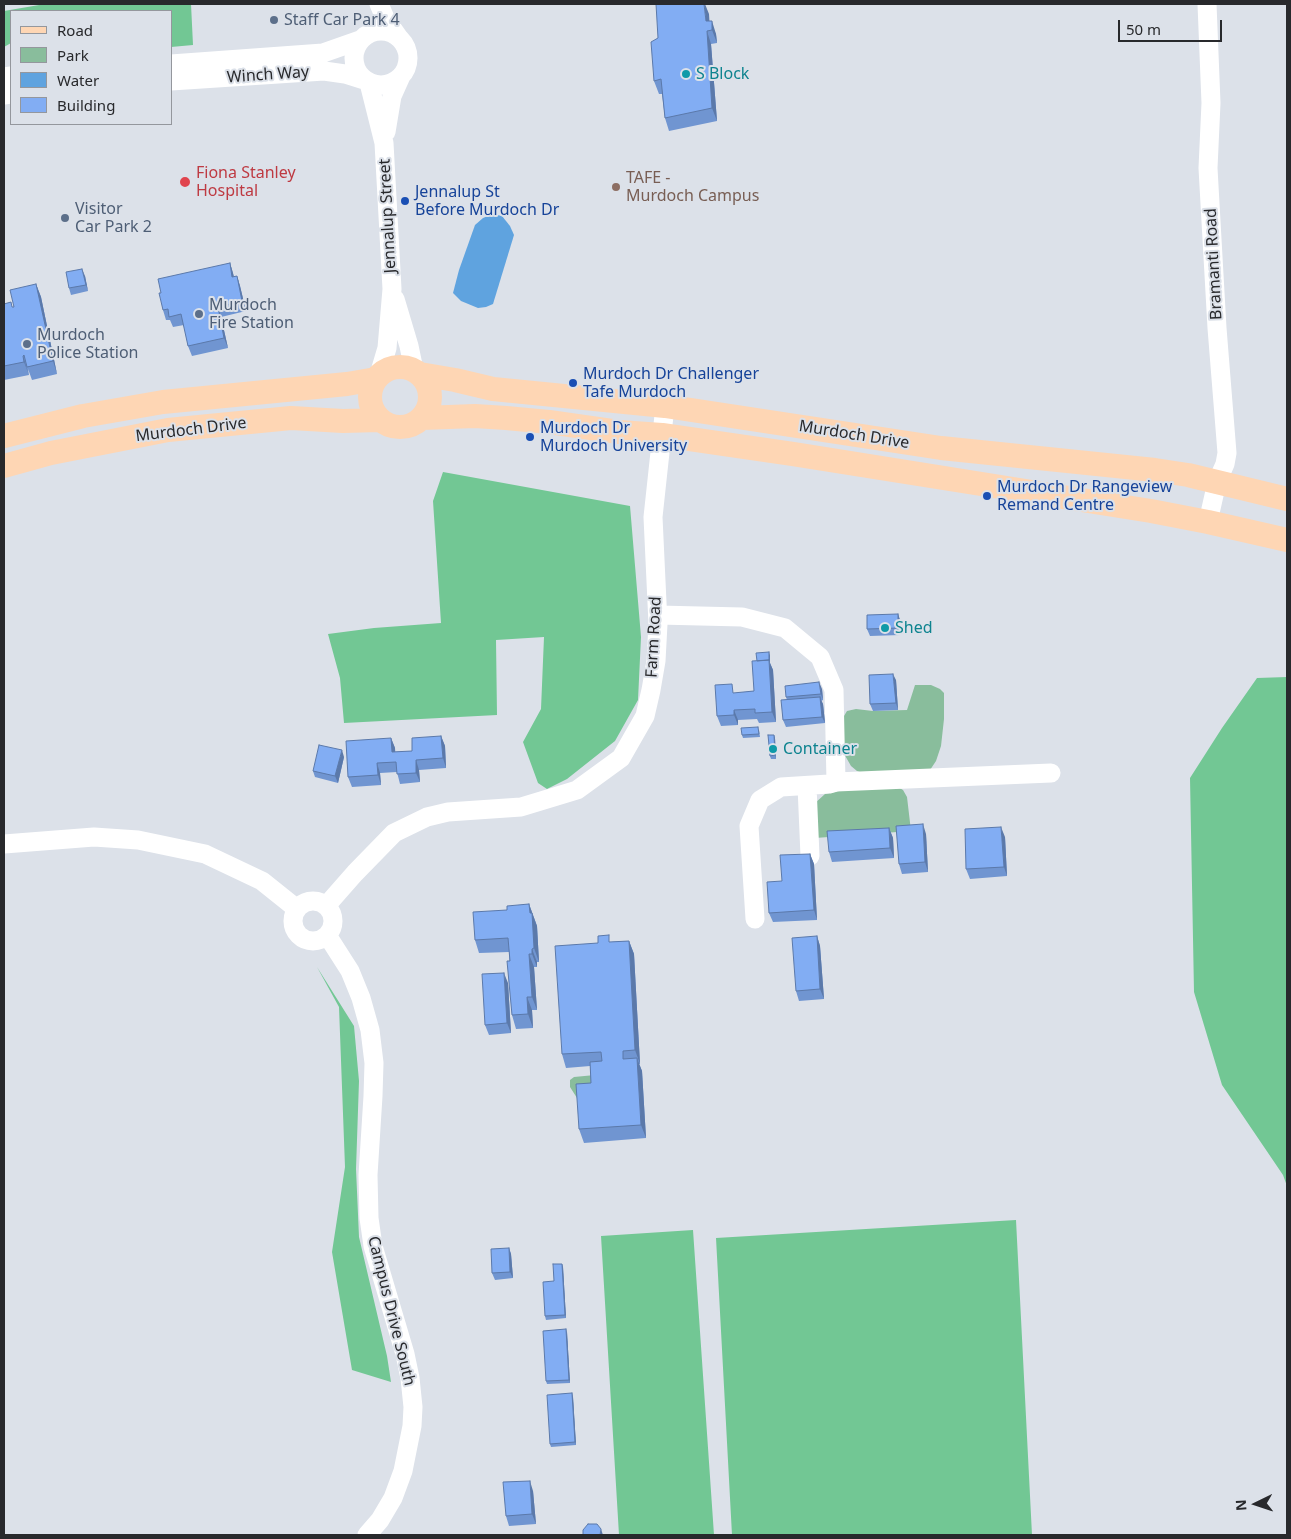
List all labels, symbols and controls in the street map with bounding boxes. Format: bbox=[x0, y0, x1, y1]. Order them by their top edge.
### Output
legend bbox=[10, 10, 172, 125]
place label: Staff Car Park 4 bbox=[284, 10, 400, 30]
scale bar bbox=[1121, 10, 1225, 42]
marker: Staff Car Park 4 bbox=[268, 14, 280, 26]
text: 50 m bbox=[1126, 19, 1161, 39]
text: Road bbox=[57, 20, 93, 40]
text: Park bbox=[57, 45, 89, 65]
street label: Winch Way bbox=[226, 63, 310, 87]
place label: S Block bbox=[696, 64, 749, 84]
marker: S Block bbox=[680, 68, 692, 80]
text: Water bbox=[57, 70, 99, 90]
text: Building bbox=[57, 95, 115, 115]
street label: Jennalup Street bbox=[375, 158, 401, 274]
place label: Fiona Stanley Hospital bbox=[196, 163, 296, 201]
place label: TAFE - Murdoch Campus bbox=[626, 168, 759, 206]
marker: Fiona Stanley Hospital bbox=[178, 175, 192, 189]
marker: TAFE - Murdoch Campus bbox=[610, 181, 622, 193]
place label: Jennalup St Before Murdoch Dr bbox=[415, 182, 559, 220]
marker: Jennalup St Before Murdoch Dr bbox=[399, 195, 411, 207]
place label: Visitor Car Park 2 bbox=[75, 199, 152, 237]
street label: Bramanti Road bbox=[1201, 208, 1227, 320]
marker: Visitor Car Park 2 bbox=[59, 212, 71, 224]
place label: Murdoch Fire Station bbox=[209, 295, 294, 333]
marker: Murdoch Fire Station bbox=[193, 308, 205, 320]
place label: Murdoch Police Station bbox=[37, 325, 138, 363]
marker: Murdoch Police Station bbox=[21, 338, 33, 350]
place label: Murdoch Dr Challenger Tafe Murdoch bbox=[583, 364, 759, 402]
marker: Murdoch Dr Challenger Tafe Murdoch bbox=[567, 377, 579, 389]
street label: Murdoch Drive bbox=[134, 414, 248, 446]
street label: Murdoch Drive bbox=[797, 417, 911, 453]
place label: Murdoch Dr Murdoch University bbox=[540, 418, 687, 456]
marker: Murdoch Dr Murdoch University bbox=[524, 431, 536, 443]
place label: Murdoch Dr Rangeview Remand Centre bbox=[997, 477, 1172, 515]
marker: Murdoch Dr Rangeview Remand Centre bbox=[981, 490, 993, 502]
street label: Farm Road bbox=[642, 596, 666, 678]
place label: Shed bbox=[895, 618, 933, 638]
marker: Shed bbox=[879, 622, 891, 634]
place label: Container bbox=[783, 739, 857, 759]
marker: Container bbox=[767, 743, 779, 755]
street label: Campus Drive South bbox=[363, 1234, 419, 1388]
north arrow bbox=[1231, 1479, 1281, 1529]
text: N bbox=[1231, 1499, 1250, 1511]

